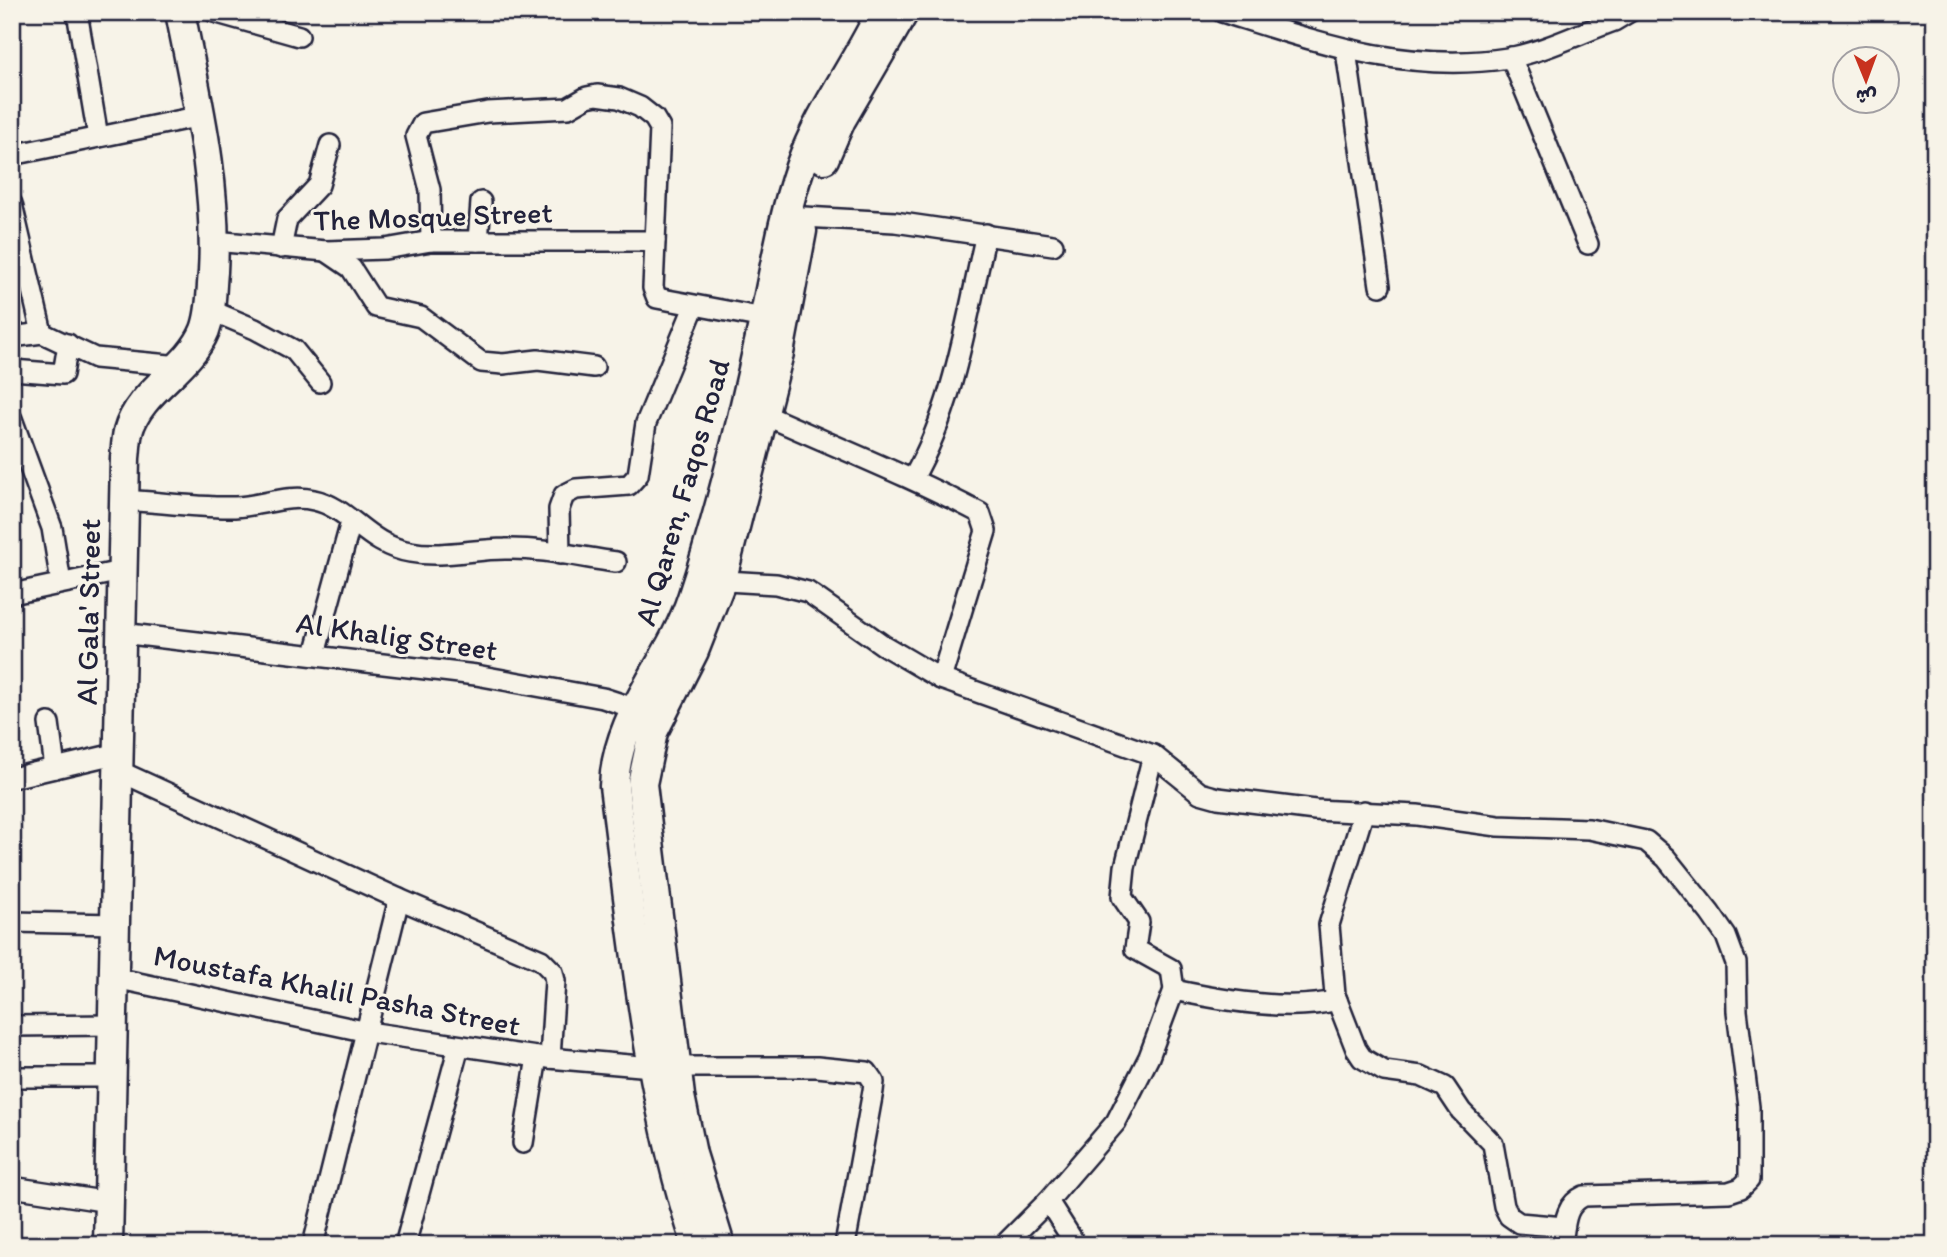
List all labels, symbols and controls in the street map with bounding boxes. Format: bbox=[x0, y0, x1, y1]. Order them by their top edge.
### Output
north arrow bbox=[1832, 46, 1902, 116]
text: ش bbox=[1856, 85, 1877, 108]
street label: The Mosque Street bbox=[313, 193, 553, 239]
street label: Al Qaren, Faqos Road bbox=[626, 354, 738, 630]
street label: Al Gala' Street bbox=[68, 518, 108, 706]
street label: Al Khalig Street bbox=[294, 604, 500, 668]
street label: Moustafa Khalil Pasha Street bbox=[151, 936, 523, 1044]

